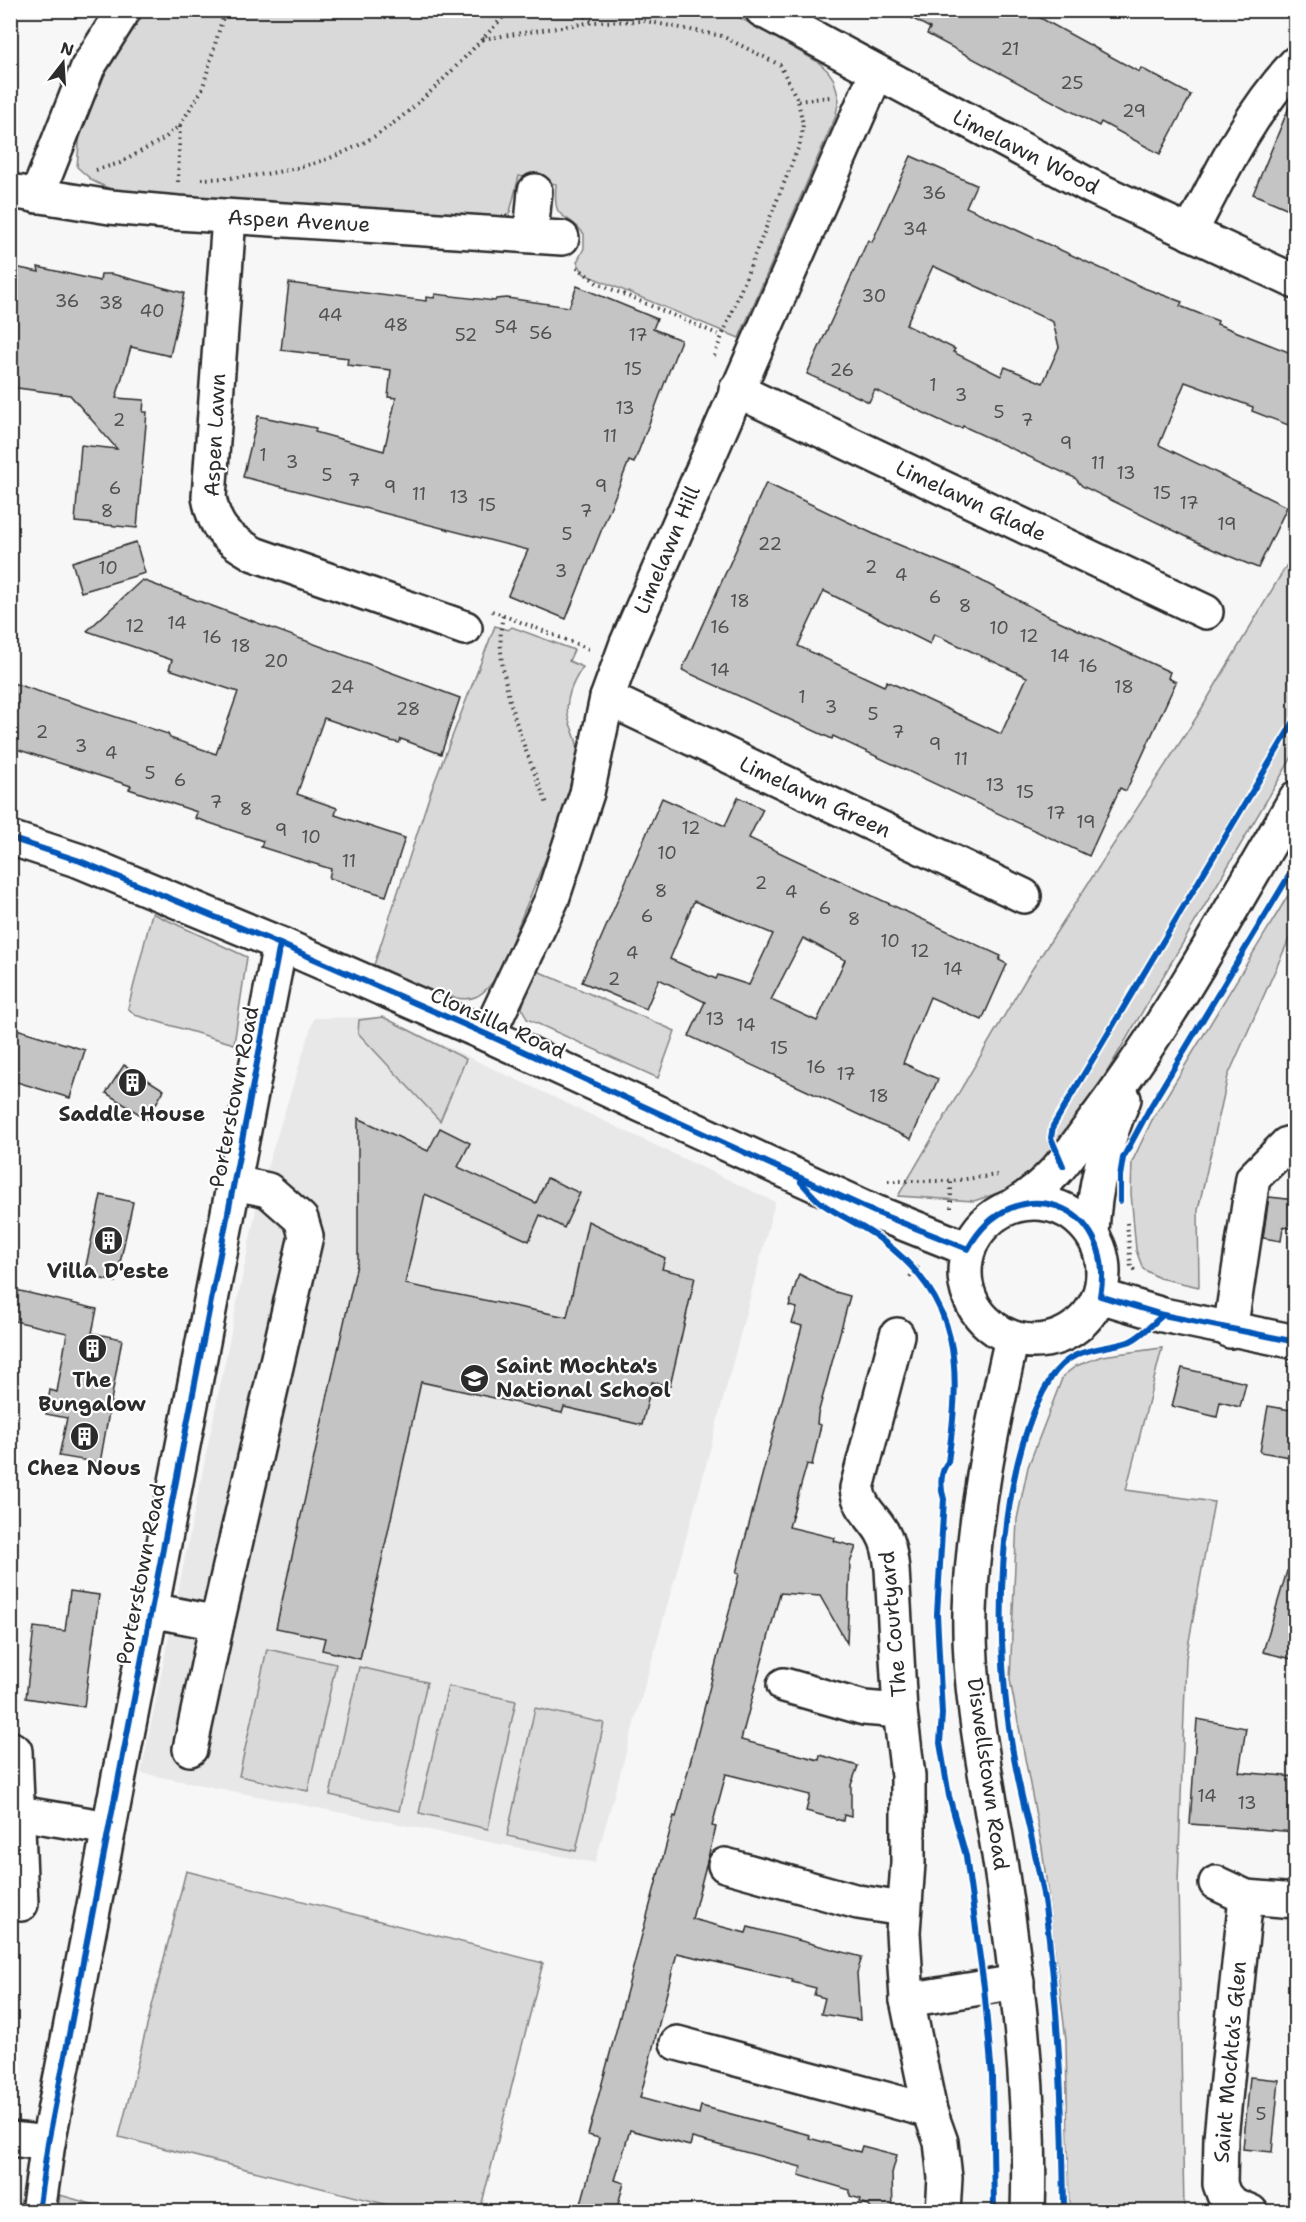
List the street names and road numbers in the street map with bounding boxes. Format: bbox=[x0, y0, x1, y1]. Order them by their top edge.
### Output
street label: Limelawn Wood bbox=[948, 103, 1104, 201]
street label: Aspen Avenue bbox=[227, 203, 371, 239]
street label: Aspen Lawn bbox=[198, 372, 232, 497]
street label: Limelawn Glade bbox=[891, 454, 1051, 548]
street label: Limelawn Hill bbox=[627, 481, 707, 618]
street label: Limelawn Green bbox=[735, 750, 895, 844]
street label: Clonsilla Road bbox=[426, 981, 570, 1065]
street label: Porterstown Road bbox=[203, 1004, 265, 1190]
street label: Porterstown Road bbox=[110, 1481, 172, 1667]
street label: The Courtyard bbox=[873, 1550, 913, 1698]
street label: Diswellstown Road bbox=[961, 1676, 1015, 1872]
street label: Saint Mochta's Glen bbox=[1207, 1960, 1253, 2164]

